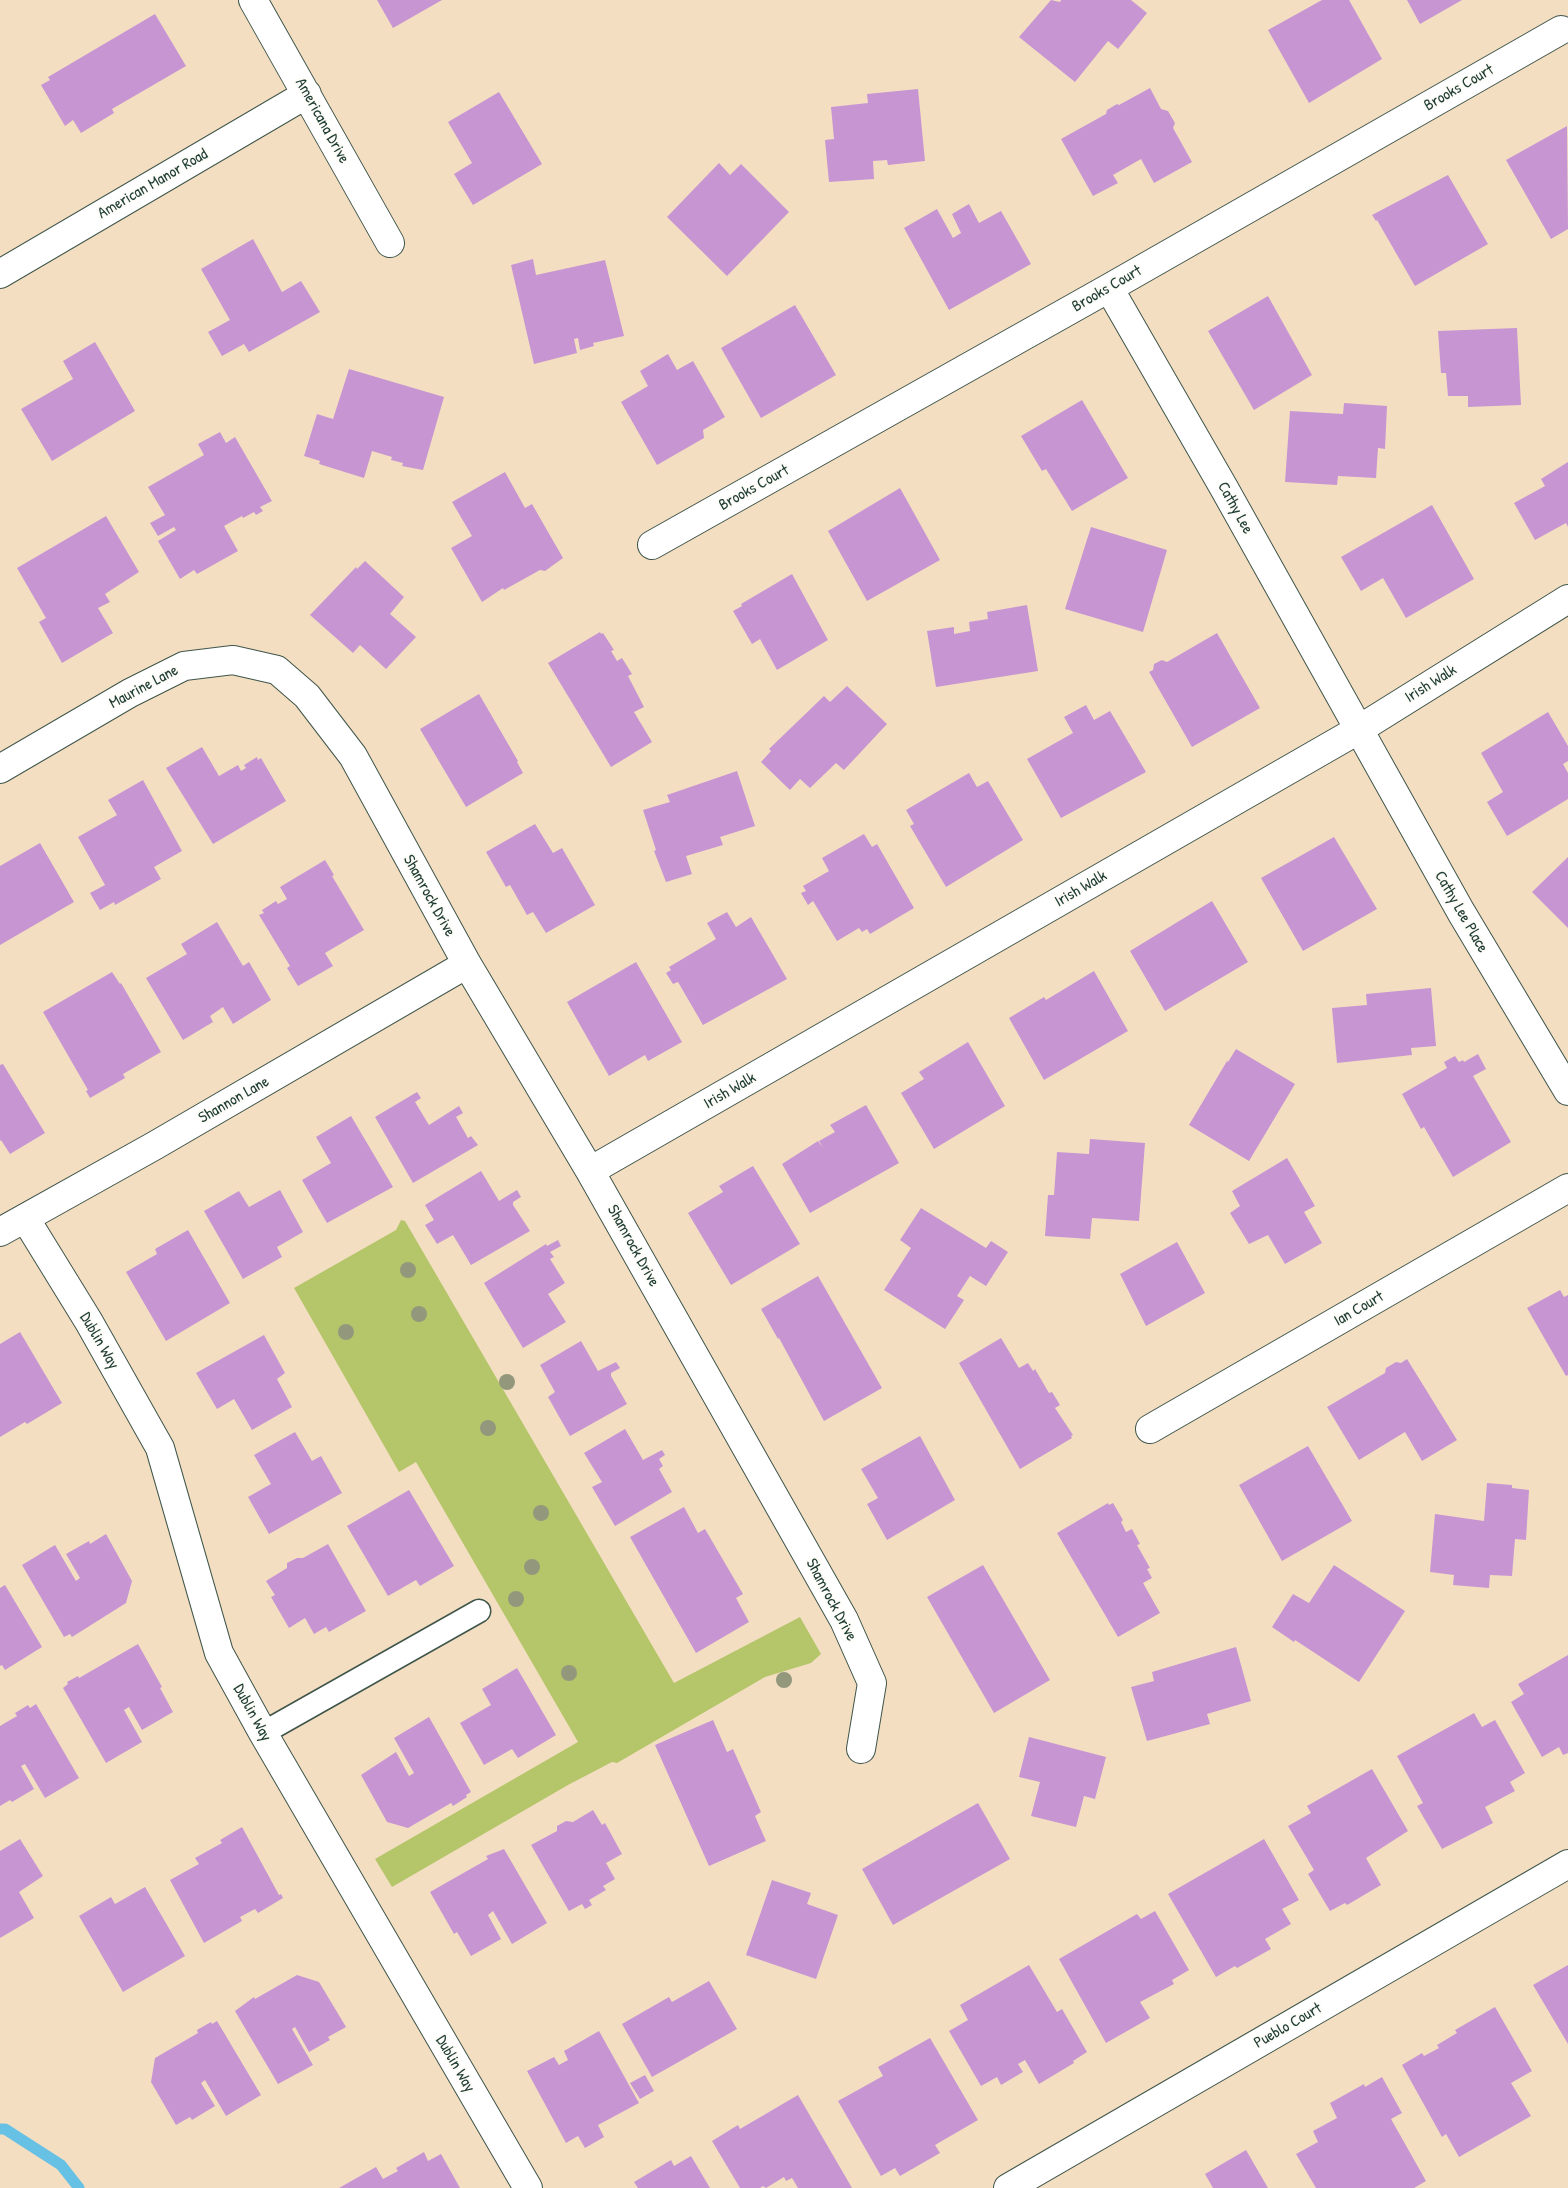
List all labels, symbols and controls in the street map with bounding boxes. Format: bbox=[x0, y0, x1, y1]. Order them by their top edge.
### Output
street label: Brooks Court bbox=[1421, 60, 1497, 116]
street label: Americana Drive bbox=[291, 75, 353, 167]
street label: American Manor Road bbox=[95, 145, 211, 223]
street label: Brooks Court bbox=[1069, 261, 1145, 317]
street label: Brooks Court bbox=[716, 461, 792, 515]
street label: Cathy Lee bbox=[1213, 479, 1257, 537]
street label: Maurine Lane bbox=[106, 661, 182, 713]
street label: Irish Walk bbox=[1402, 661, 1460, 707]
street label: Shamrock Drive bbox=[399, 852, 459, 940]
street label: Irish Walk bbox=[1051, 866, 1111, 912]
street label: Cathy Lee Place bbox=[1430, 868, 1492, 956]
street label: Irish Walk bbox=[700, 1068, 760, 1114]
street label: Shannon Lane bbox=[195, 1072, 273, 1128]
street label: Shamrock Drive bbox=[603, 1202, 663, 1290]
street label: Ian Court bbox=[1331, 1287, 1387, 1331]
street label: Dublin Way bbox=[75, 1309, 123, 1373]
street label: Shamrock Drive bbox=[801, 1556, 861, 1644]
street label: Dublin Way bbox=[229, 1681, 275, 1745]
street label: Pueblo Court bbox=[1251, 1999, 1325, 2053]
street label: Dublin Way bbox=[431, 2032, 479, 2096]

